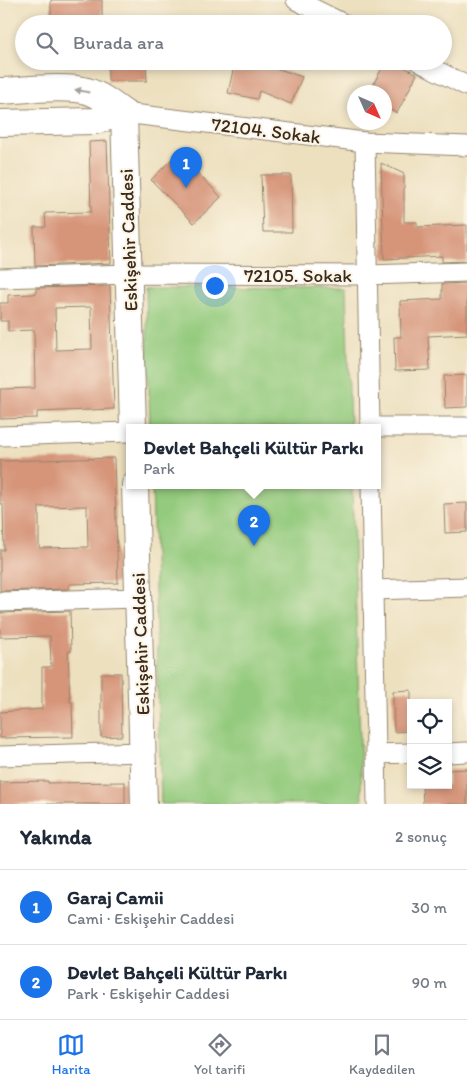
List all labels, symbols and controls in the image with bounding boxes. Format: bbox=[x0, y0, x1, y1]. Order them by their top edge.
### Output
search box bbox=[15, 15, 452, 70]
icon: search bbox=[33, 29, 61, 57]
text: Burada ara bbox=[73, 31, 164, 54]
north arrow bbox=[347, 85, 392, 130]
one-way arrow bbox=[74, 86, 90, 94]
street label: 72104. Sokak bbox=[210, 112, 322, 149]
pin: 1 bbox=[170, 147, 202, 188]
street label: Eskişehir Caddesi bbox=[115, 168, 142, 312]
street label: 72105. Sokak bbox=[244, 264, 352, 287]
your location bbox=[202, 273, 228, 299]
popup bbox=[126, 424, 381, 489]
text: Devlet Bahçeli Kültür Parkı bbox=[143, 436, 364, 459]
text: Park bbox=[143, 459, 175, 478]
pin: 2 bbox=[238, 505, 270, 546]
street label: Eskişehir Caddesi bbox=[127, 572, 154, 716]
map controls bbox=[407, 699, 452, 789]
button: locate bbox=[407, 699, 452, 744]
button: layers bbox=[407, 744, 452, 789]
text: Yakında bbox=[20, 824, 92, 849]
text: 2 sonuç bbox=[395, 827, 447, 846]
text: Garaj Camii bbox=[67, 886, 164, 909]
text: 1 bbox=[32, 898, 40, 917]
text: 30 m bbox=[411, 898, 447, 917]
text: Cami · Eskişehir Caddesi bbox=[67, 909, 234, 928]
text: Devlet Bahçeli Kültür Parkı bbox=[67, 961, 287, 984]
text: 2 bbox=[32, 973, 40, 992]
text: 90 m bbox=[412, 973, 447, 992]
text: Park · Eskişehir Caddesi bbox=[67, 984, 230, 1003]
tab: Harita bbox=[52, 1031, 90, 1078]
tab: Yol tarifi bbox=[194, 1031, 245, 1078]
tab: Kaydedilen bbox=[349, 1031, 415, 1078]

